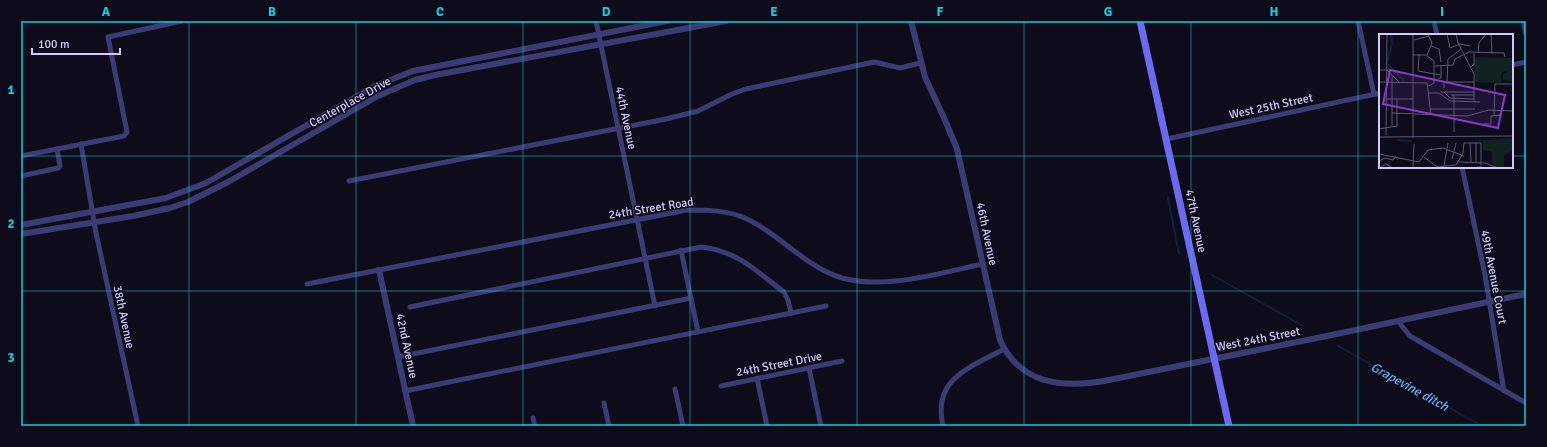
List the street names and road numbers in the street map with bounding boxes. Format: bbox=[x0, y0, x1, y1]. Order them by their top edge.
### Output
street label: Centerplace Drive bbox=[307, 74, 394, 131]
street label: 44th Avenue bbox=[612, 85, 639, 151]
street label: West 25th Street bbox=[1228, 90, 1314, 123]
street label: 47th Avenue bbox=[1182, 188, 1209, 254]
street label: 24th Street Road bbox=[607, 194, 695, 223]
street label: 46th Avenue bbox=[973, 201, 1000, 267]
street label: 49th Avenue Court bbox=[1477, 229, 1510, 325]
street label: 38th Avenue bbox=[110, 284, 137, 350]
street label: 42nd Avenue bbox=[392, 312, 421, 380]
street label: West 24th Street bbox=[1215, 324, 1301, 355]
street label: 24th Street Drive bbox=[735, 349, 823, 380]

